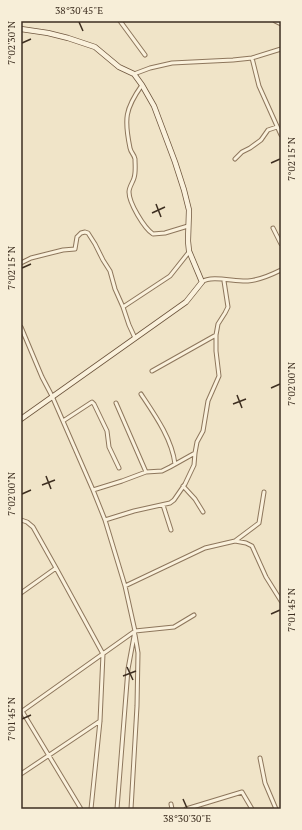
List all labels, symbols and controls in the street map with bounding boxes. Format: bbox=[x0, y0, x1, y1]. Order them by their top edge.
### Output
text: 38°30'45"E bbox=[55, 4, 103, 17]
text: 7°02'30"N bbox=[5, 20, 18, 65]
text: 7°02'15"N bbox=[285, 136, 298, 181]
text: 7°02'15"N bbox=[5, 245, 18, 290]
text: 7°02'00"N bbox=[285, 361, 298, 406]
text: 7°02'00"N bbox=[5, 471, 18, 516]
text: 7°01'45"N bbox=[285, 587, 298, 632]
text: 7°01'45"N bbox=[5, 696, 18, 741]
text: 38°30'30"E bbox=[163, 812, 211, 825]

